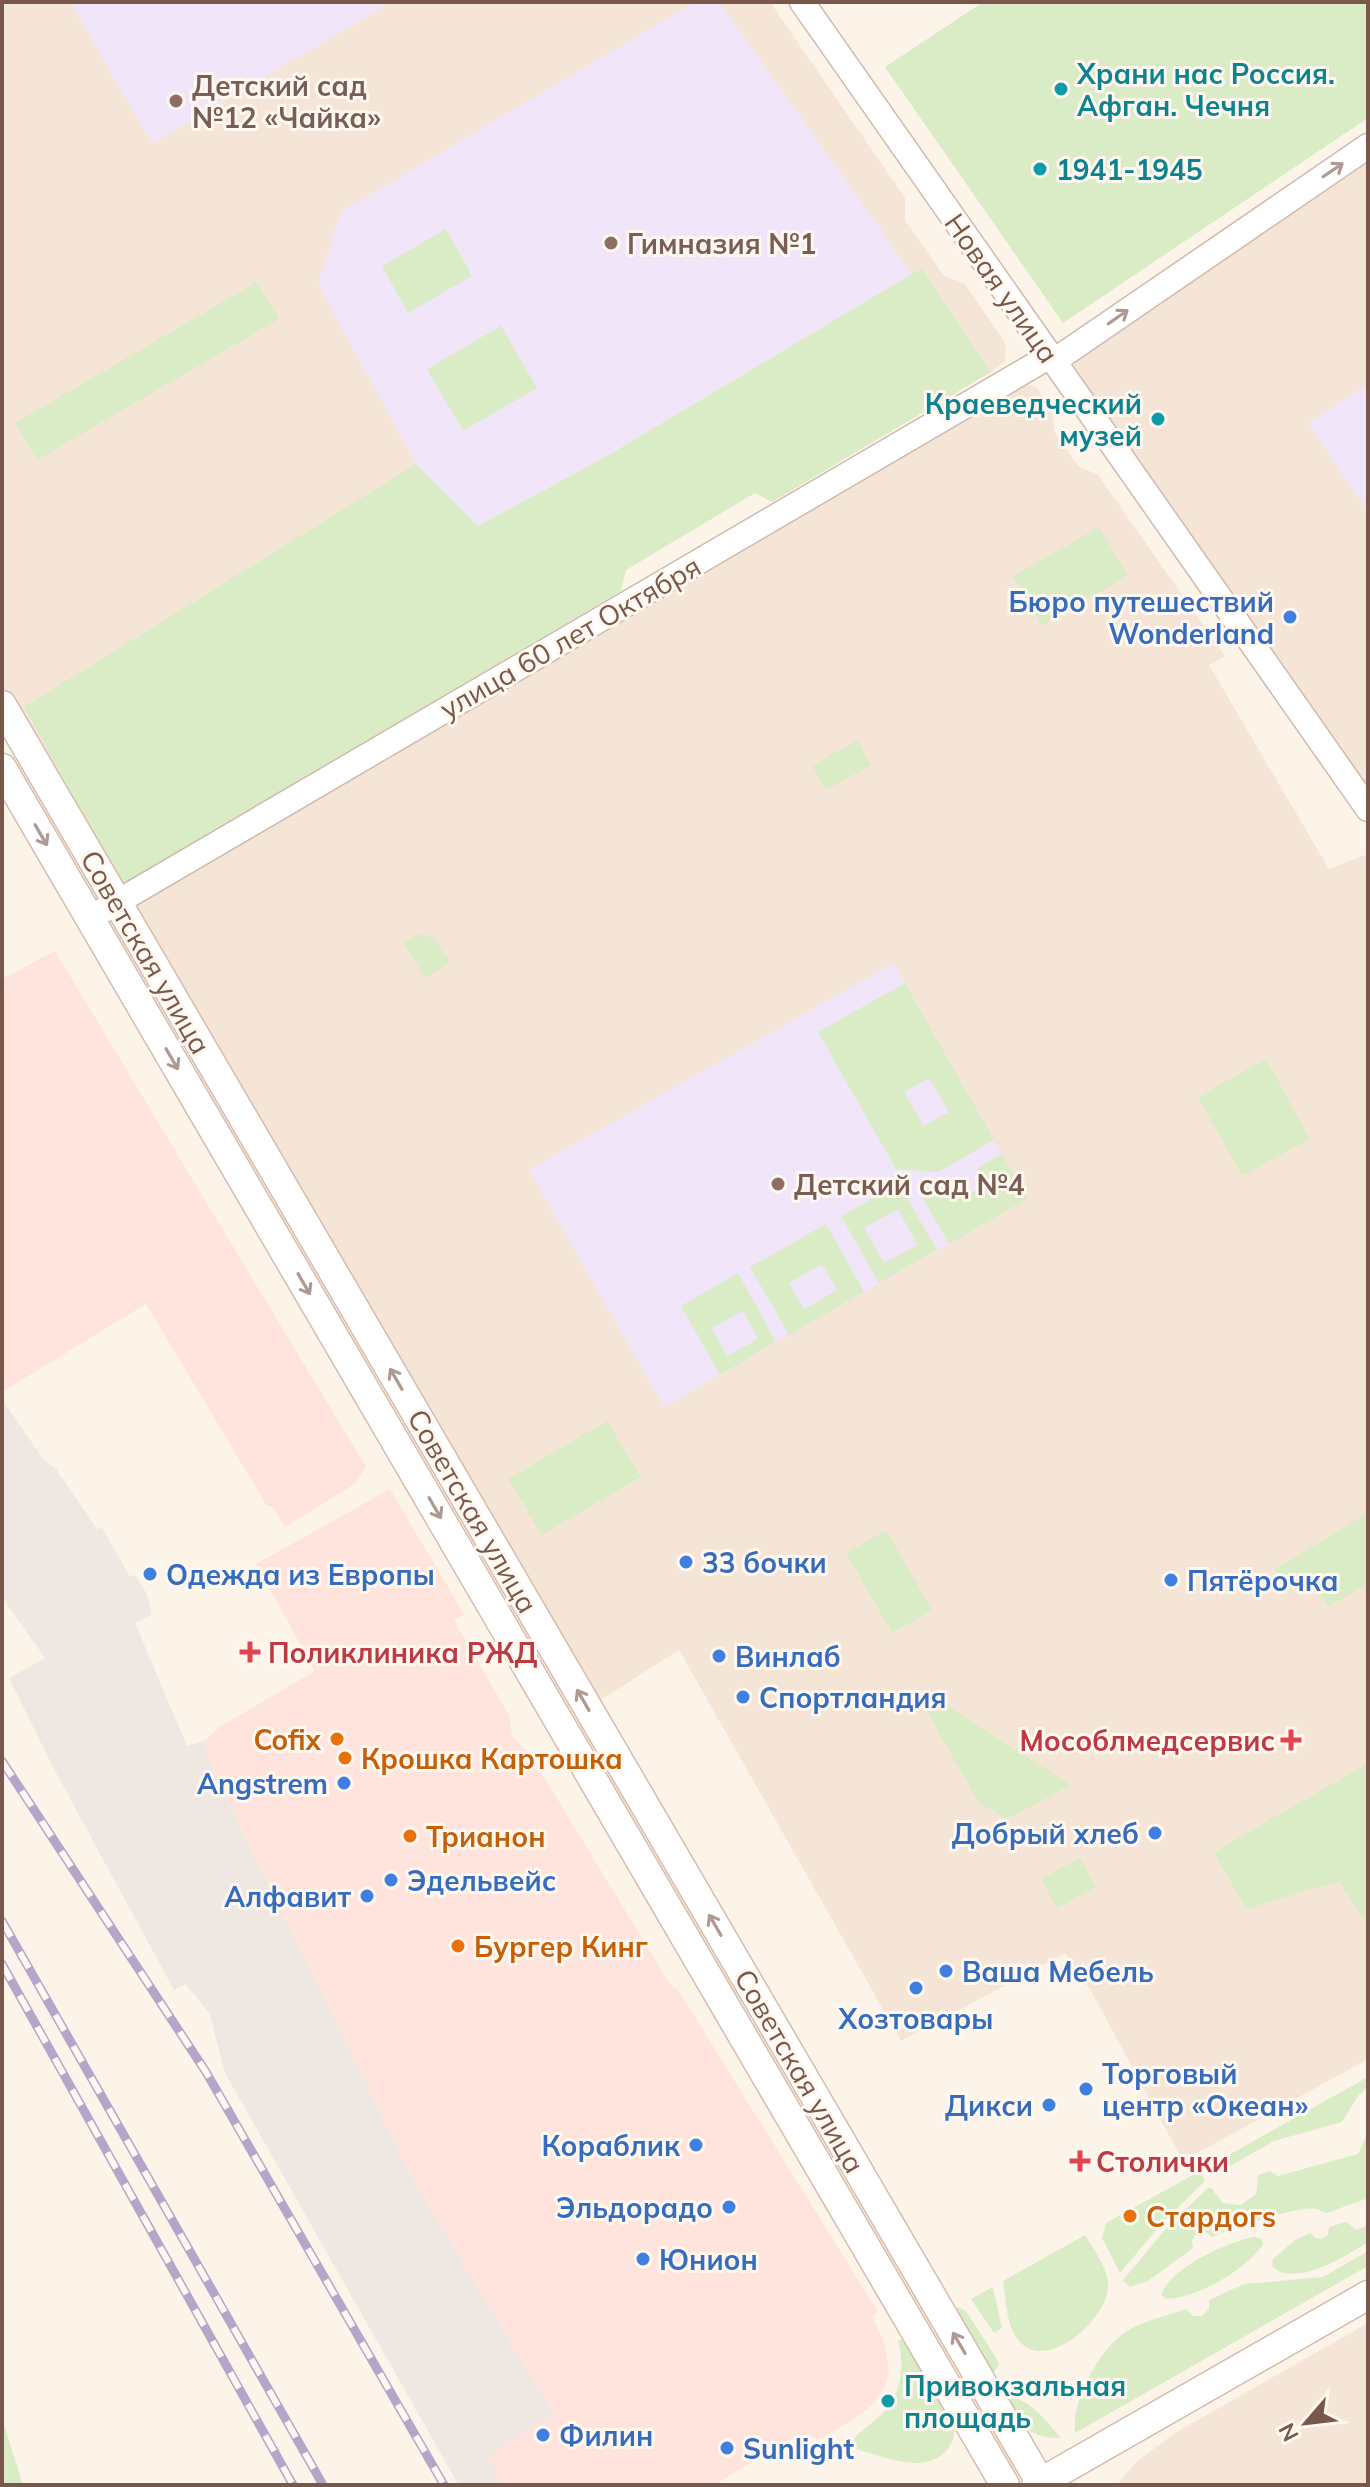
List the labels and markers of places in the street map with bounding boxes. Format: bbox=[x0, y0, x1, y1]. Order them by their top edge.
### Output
place label: Храни нас Россия. Афган. Чечня bbox=[1076, 56, 1335, 123]
place label: Детский сад №12 «Чайка» bbox=[192, 68, 381, 135]
marker: Храни нас Россия. Афган. Чечня bbox=[1052, 80, 1070, 98]
marker: Детский сад №12 «Чайка» bbox=[167, 92, 185, 110]
place label: 1941-1945 bbox=[1056, 152, 1203, 187]
marker: 1941-1945 bbox=[1031, 160, 1049, 178]
place label: Гимназия №1 bbox=[627, 226, 816, 261]
marker: Гимназия №1 bbox=[602, 234, 620, 252]
place label: Краеведческий музей bbox=[925, 386, 1142, 453]
marker: Краеведческий музей bbox=[1149, 410, 1167, 428]
place label: Бюро путешествий Wonderland bbox=[1009, 584, 1274, 651]
marker: Бюро путешествий Wonderland bbox=[1281, 608, 1299, 626]
place label: Детский сад №4 bbox=[794, 1167, 1025, 1202]
marker: Детский сад №4 bbox=[769, 1175, 787, 1193]
place label: 33 бочки bbox=[702, 1545, 827, 1580]
marker: 33 бочки bbox=[677, 1553, 695, 1571]
place label: Одежда из Европы bbox=[166, 1557, 435, 1592]
place label: Пятёрочка bbox=[1187, 1563, 1339, 1598]
marker: Одежда из Европы bbox=[141, 1565, 159, 1583]
marker: Пятёрочка bbox=[1162, 1571, 1180, 1589]
place label: Поликлиника РЖД bbox=[268, 1635, 538, 1670]
place label: Винлаб bbox=[735, 1639, 841, 1674]
marker: Поликлиника РЖД bbox=[239, 1641, 261, 1663]
marker: Винлаб bbox=[710, 1647, 728, 1665]
place label: Спортландия bbox=[759, 1680, 947, 1715]
marker: Спортландия bbox=[734, 1688, 752, 1706]
place label: Cofix bbox=[253, 1722, 322, 1757]
place label: Мособлмедсервис bbox=[1019, 1723, 1275, 1758]
marker: Cofix bbox=[328, 1730, 346, 1748]
marker: Мособлмедсервис bbox=[1282, 1731, 1300, 1749]
place label: Крошка Картошка bbox=[361, 1741, 623, 1776]
marker: Крошка Картошка bbox=[336, 1749, 354, 1767]
place label: Angstrem bbox=[197, 1766, 328, 1801]
marker: Angstrem bbox=[335, 1774, 353, 1792]
place label: Добрый хлеб bbox=[952, 1816, 1139, 1851]
place label: Трианон bbox=[426, 1819, 545, 1854]
marker: Добрый хлеб bbox=[1146, 1824, 1164, 1842]
marker: Трианон bbox=[401, 1827, 419, 1845]
place label: Эдельвейс bbox=[407, 1863, 556, 1898]
marker: Эдельвейс bbox=[382, 1871, 400, 1889]
place label: Алфавит bbox=[224, 1879, 351, 1914]
marker: Алфавит bbox=[358, 1887, 376, 1905]
place label: Бургер Кинг bbox=[474, 1929, 648, 1964]
marker: Бургер Кинг bbox=[449, 1937, 467, 1955]
place label: Ваша Мебель bbox=[962, 1954, 1154, 1989]
marker: Ваша Мебель bbox=[937, 1962, 955, 1980]
marker: Хозтовары bbox=[907, 1979, 925, 1997]
place label: Хозтовары bbox=[838, 2001, 993, 2036]
place label: Торговый центр «Океан» bbox=[1102, 2056, 1309, 2123]
marker: Торговый центр «Океан» bbox=[1077, 2080, 1095, 2098]
place label: Дикси bbox=[945, 2088, 1033, 2123]
marker: Дикси bbox=[1040, 2096, 1058, 2114]
place label: Кораблик bbox=[541, 2128, 681, 2163]
marker: Кораблик bbox=[687, 2136, 705, 2154]
place label: Столички bbox=[1096, 2144, 1229, 2179]
marker: Столички bbox=[1071, 2152, 1089, 2170]
place label: Эльдорадо bbox=[556, 2190, 713, 2225]
marker: Эльдорадо bbox=[720, 2198, 738, 2216]
place label: Стардогs bbox=[1146, 2199, 1276, 2234]
marker: Стардогs bbox=[1121, 2207, 1139, 2225]
place label: Юнион bbox=[659, 2242, 758, 2277]
marker: Юнион bbox=[634, 2250, 652, 2268]
place label: Привокзальная площадь bbox=[904, 2368, 1126, 2435]
marker: Привокзальная площадь bbox=[879, 2392, 897, 2410]
place label: Филин bbox=[559, 2418, 653, 2453]
marker: Филин bbox=[534, 2426, 552, 2444]
place label: Sunlight bbox=[743, 2431, 855, 2466]
marker: Sunlight bbox=[718, 2439, 736, 2457]

